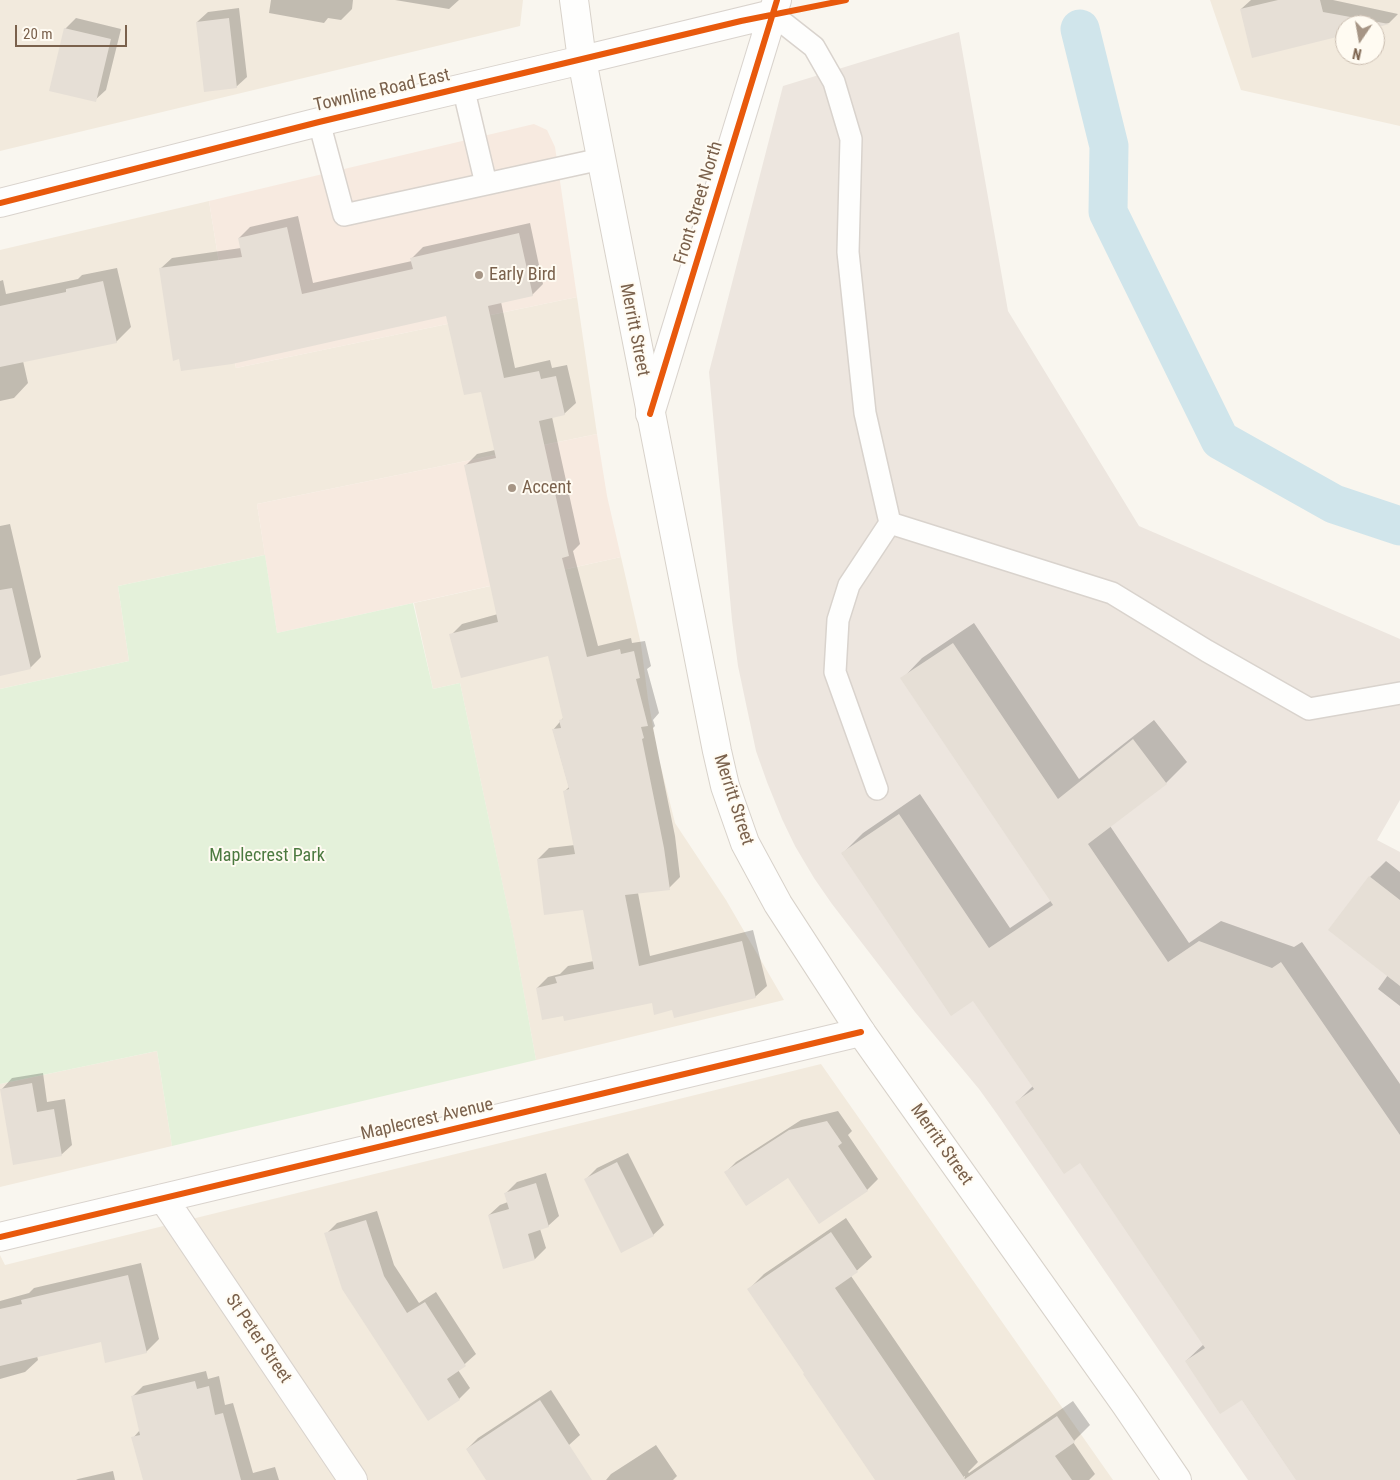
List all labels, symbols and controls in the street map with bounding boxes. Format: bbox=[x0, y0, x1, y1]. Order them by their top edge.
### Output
scale bar bbox=[18, 15, 130, 47]
north arrow bbox=[1335, 15, 1385, 65]
text: 20 m bbox=[23, 25, 53, 43]
text: N bbox=[1351, 45, 1363, 62]
street label: Townline Road East bbox=[312, 65, 452, 117]
street label: Front Street North bbox=[670, 139, 728, 267]
place label: Early Bird bbox=[489, 264, 556, 286]
marker: Early Bird bbox=[473, 269, 485, 281]
street label: Merritt Street bbox=[614, 282, 654, 378]
place label: Accent bbox=[522, 477, 571, 499]
marker: Accent bbox=[506, 482, 518, 494]
street label: Merritt Street bbox=[708, 752, 758, 848]
park label: Maplecrest Park bbox=[209, 845, 325, 867]
street label: Maplecrest Avenue bbox=[359, 1094, 495, 1146]
street label: Merritt Street bbox=[905, 1100, 977, 1190]
street label: St Peter Street bbox=[220, 1290, 296, 1388]

